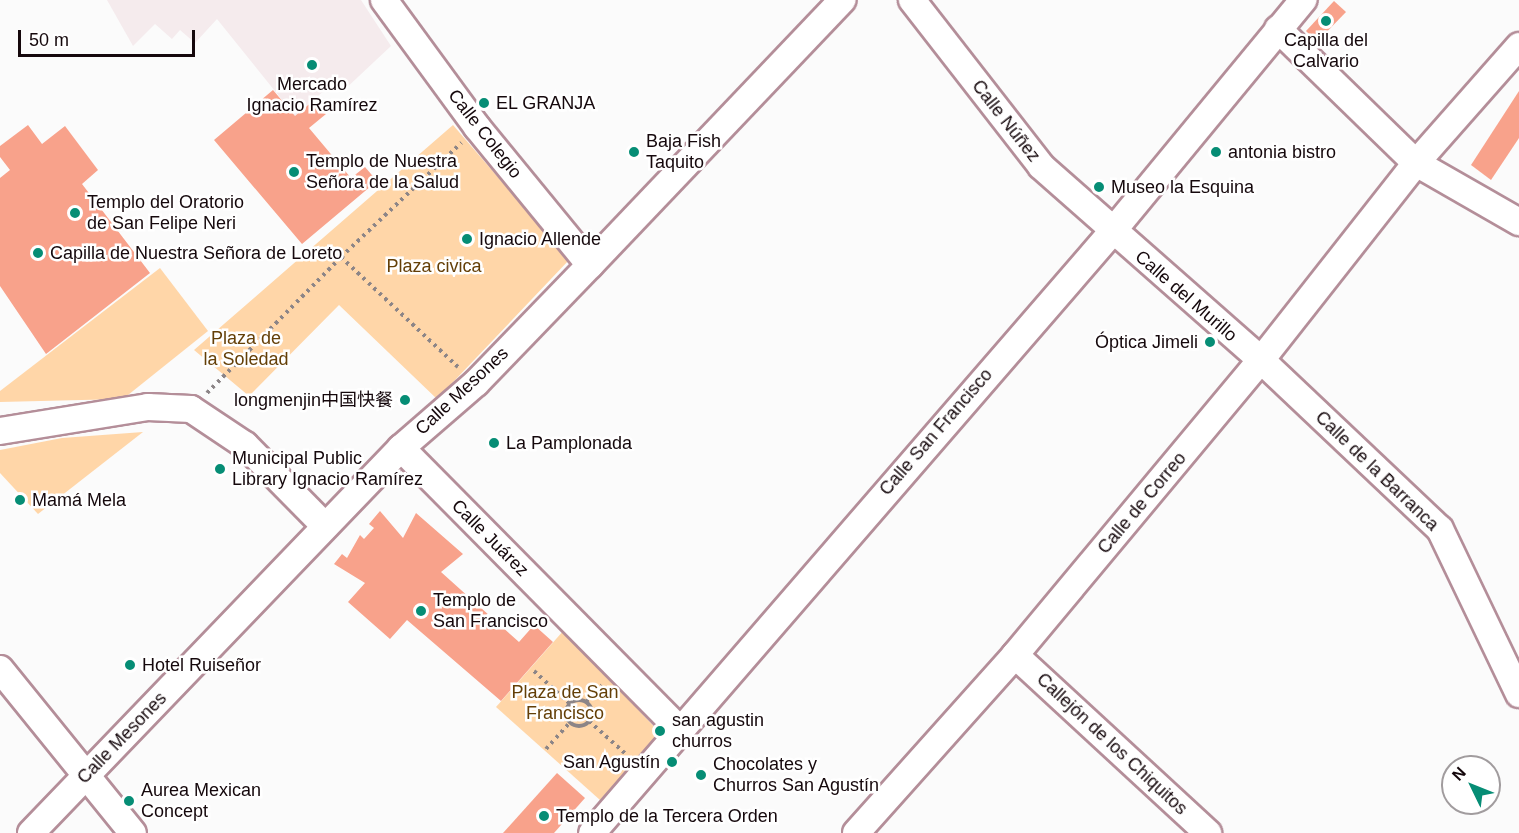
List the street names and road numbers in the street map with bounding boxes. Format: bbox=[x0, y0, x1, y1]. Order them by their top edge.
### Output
street label: Calle Núñez bbox=[967, 76, 1045, 166]
street label: Calle Colegio bbox=[444, 85, 526, 183]
street label: Calle del Murillo bbox=[1131, 246, 1241, 346]
street label: Calle Mesones bbox=[411, 343, 513, 439]
street label: Calle San Francisco bbox=[875, 364, 997, 500]
street label: Calle de la Barranca bbox=[1311, 407, 1443, 535]
street label: Calle de Correo bbox=[1093, 448, 1191, 558]
street label: Calle Juárez bbox=[447, 495, 533, 581]
street label: Callejón de los Chiquitos bbox=[1032, 669, 1192, 819]
street label: Calle Mesones bbox=[73, 688, 171, 788]

